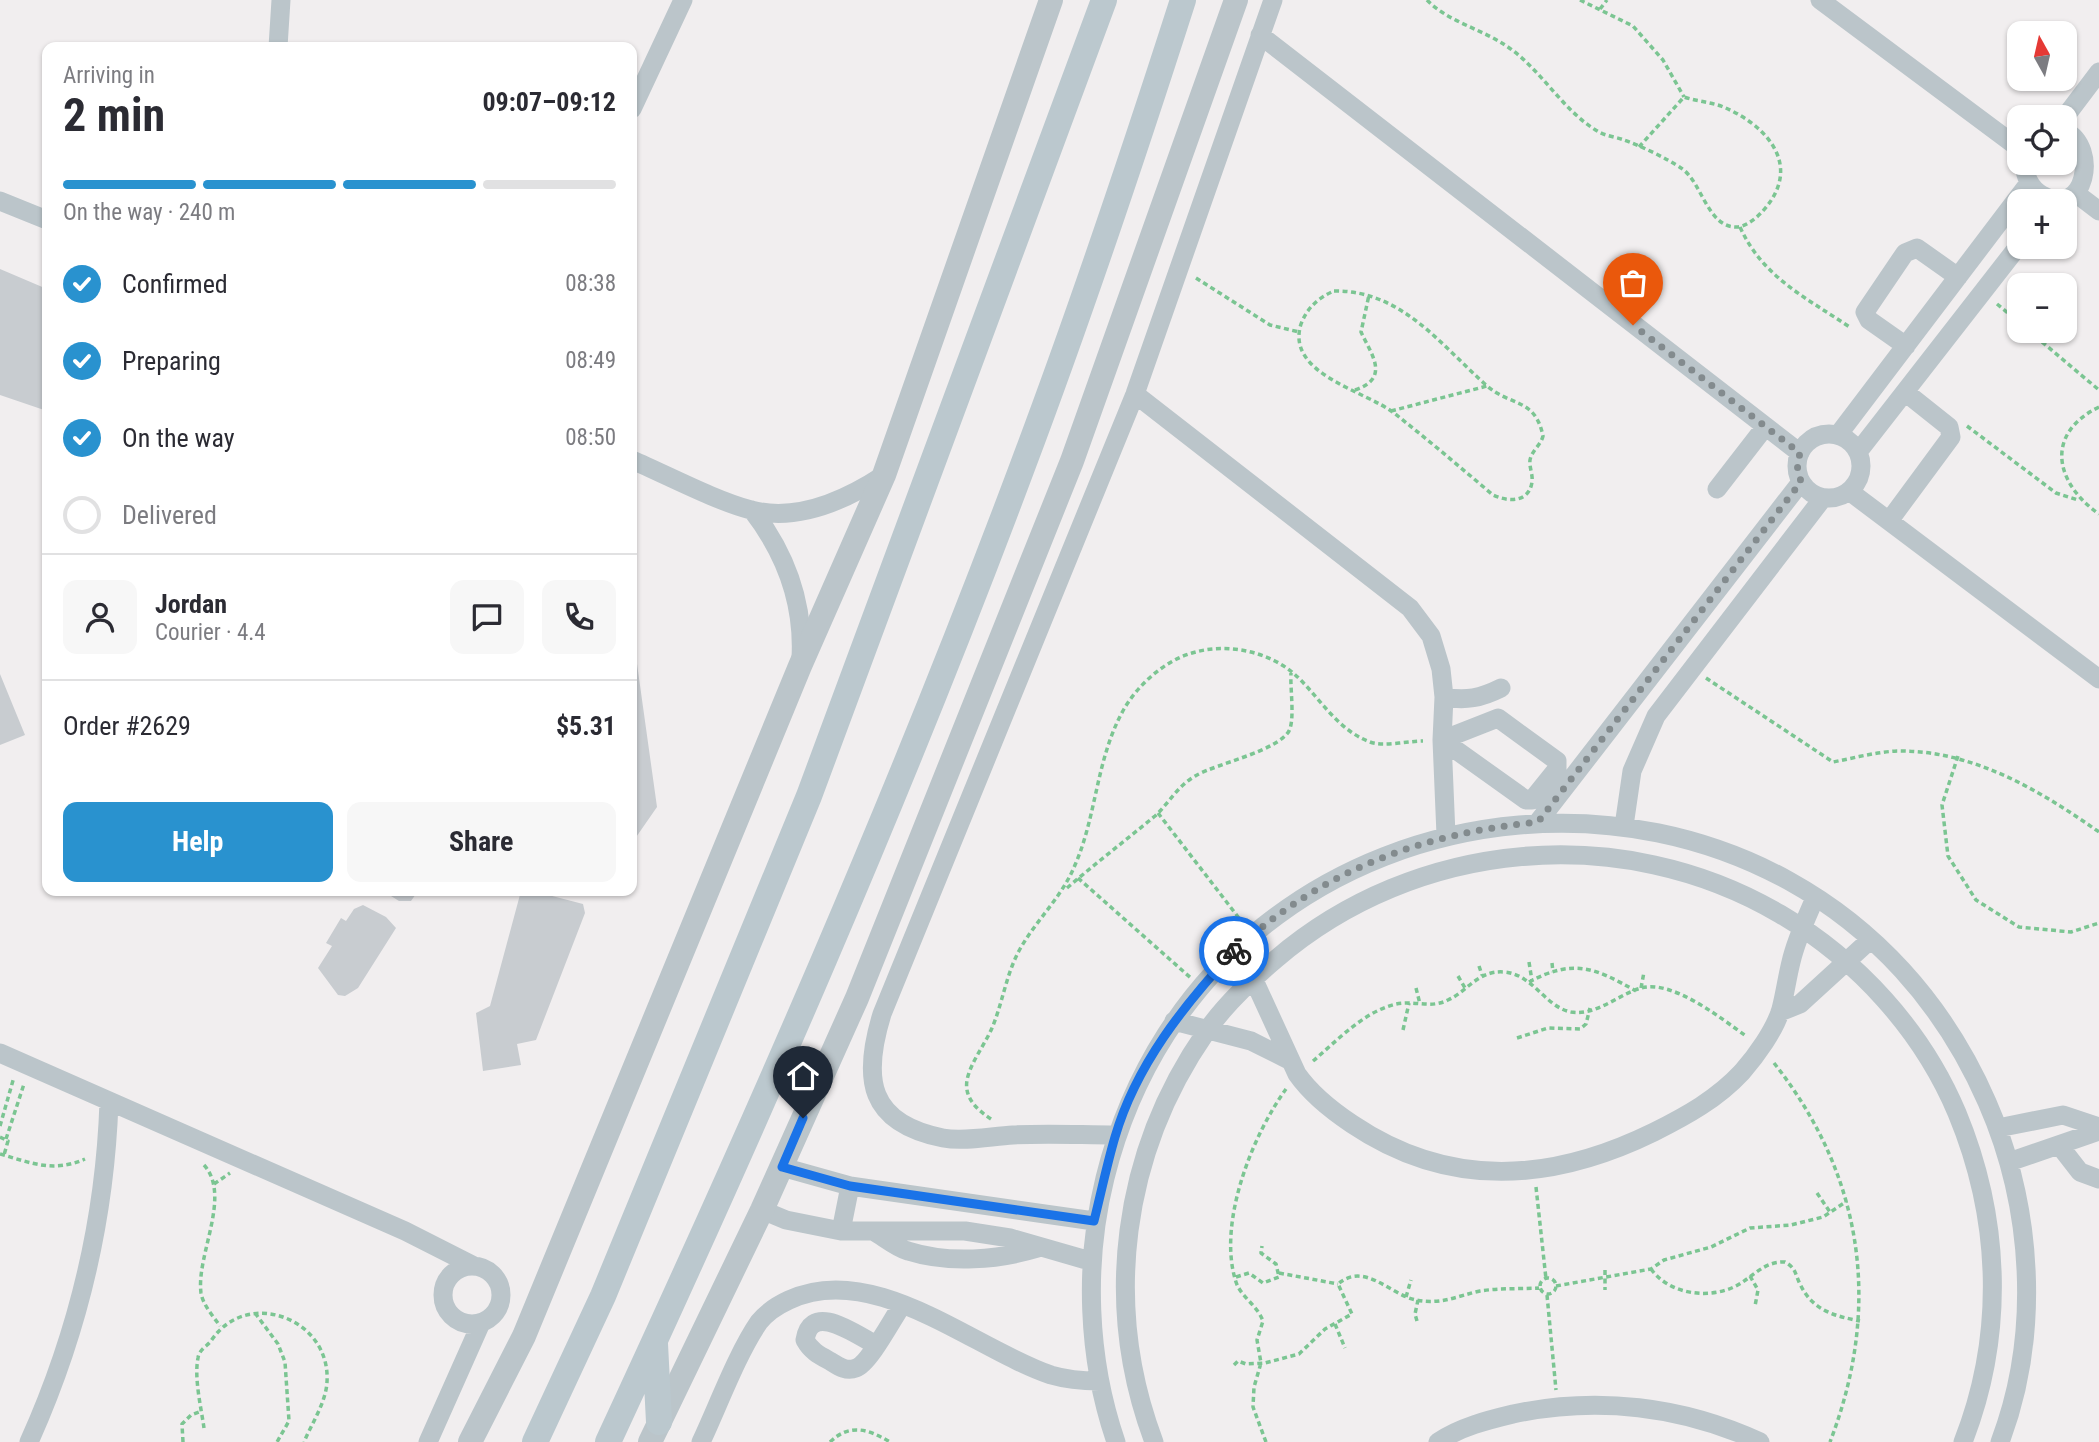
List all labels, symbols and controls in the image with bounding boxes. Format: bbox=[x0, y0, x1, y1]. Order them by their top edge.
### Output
north arrow bbox=[2007, 21, 2077, 91]
map controls bbox=[2007, 21, 2077, 343]
text: Arriving in bbox=[63, 62, 155, 89]
text: 09:07–09:12 bbox=[482, 87, 616, 117]
text: 2 min bbox=[63, 88, 165, 142]
button: locate bbox=[2007, 105, 2077, 175]
button: + bbox=[2007, 189, 2077, 259]
text: On the way · 240 m bbox=[63, 199, 235, 226]
pin bbox=[1603, 253, 1663, 325]
icon: bag bbox=[1614, 264, 1652, 302]
icon: check bbox=[63, 265, 101, 303]
text: Confirmed bbox=[122, 269, 228, 299]
text: 08:38 bbox=[565, 270, 616, 297]
button: − bbox=[2007, 273, 2077, 343]
icon: check bbox=[63, 342, 101, 380]
text: Preparing bbox=[122, 346, 221, 376]
text: 08:49 bbox=[565, 347, 616, 374]
icon: check bbox=[63, 419, 101, 457]
text: On the way bbox=[122, 423, 235, 453]
text: 08:50 bbox=[565, 424, 616, 451]
text: Delivered bbox=[122, 500, 217, 530]
button: person bbox=[63, 580, 137, 654]
button: chat bbox=[450, 580, 524, 654]
button: phone bbox=[542, 580, 616, 654]
text: Jordan bbox=[155, 589, 227, 619]
text: Courier · 4.4 bbox=[155, 619, 266, 646]
text: Order #2629 bbox=[63, 711, 191, 741]
text: $5.31 bbox=[556, 711, 616, 741]
button: Help bbox=[63, 802, 333, 882]
button: Share bbox=[347, 802, 616, 882]
courier bbox=[1199, 916, 1269, 986]
icon: bike bbox=[1215, 932, 1253, 970]
pin bbox=[773, 1046, 833, 1118]
icon: home bbox=[784, 1057, 822, 1095]

